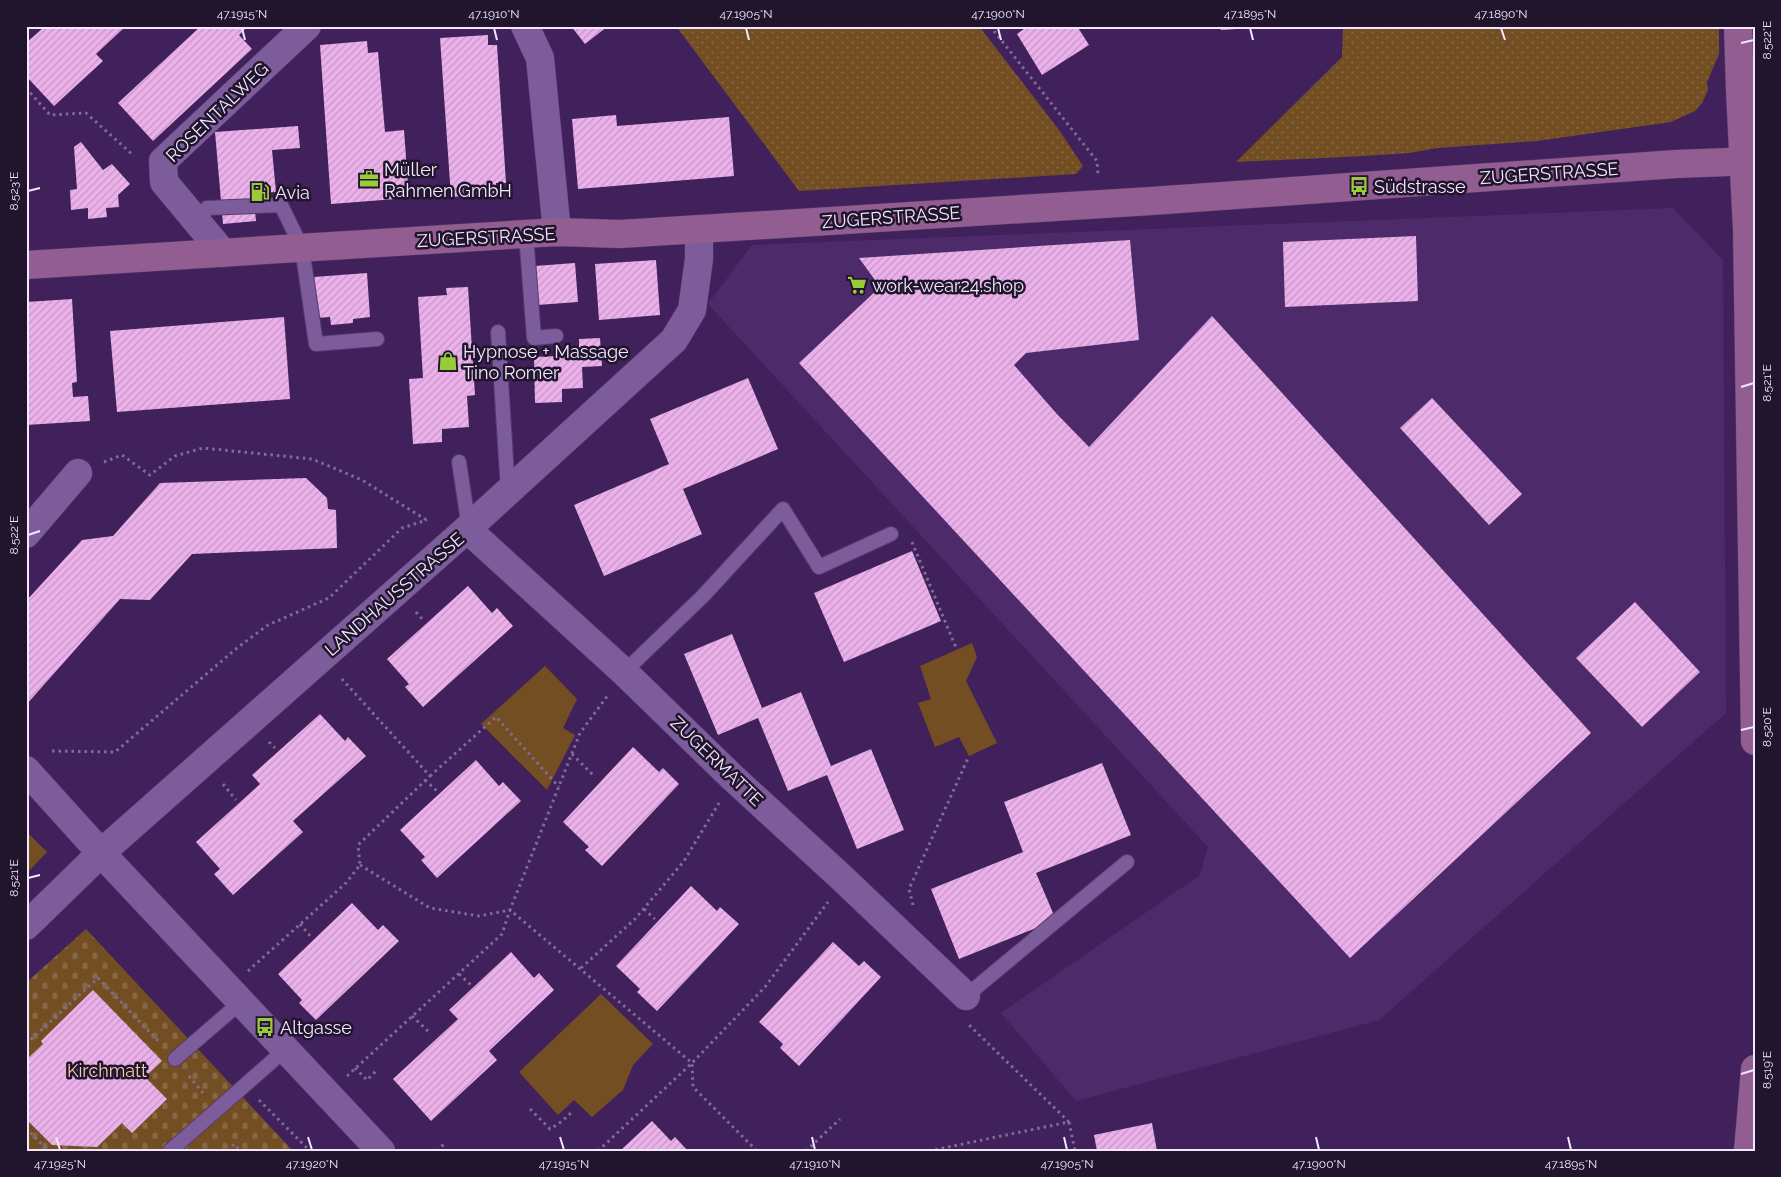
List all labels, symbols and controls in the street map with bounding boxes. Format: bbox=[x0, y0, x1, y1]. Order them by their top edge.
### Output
text: 47.1915°N bbox=[217, 7, 267, 21]
text: 47.1910°N bbox=[468, 7, 520, 21]
text: 47.1905°N bbox=[720, 7, 772, 21]
text: 47.1900°N bbox=[971, 7, 1025, 21]
text: 47.1895°N bbox=[1224, 7, 1276, 21]
text: 47.1890°N bbox=[1474, 7, 1528, 21]
text: 8.522°E bbox=[1760, 21, 1774, 59]
street label: ROSENTALWEG bbox=[161, 58, 273, 166]
street label: ZUGERSTRASSE bbox=[1479, 158, 1619, 188]
place label: Müller Rahmen GmbH bbox=[384, 159, 512, 201]
office icon: Müller Rahmen GmbH bbox=[358, 168, 380, 190]
text: 8.523°E bbox=[7, 172, 21, 210]
bus stop icon: Südstrasse bbox=[1348, 175, 1370, 197]
place label: Südstrasse bbox=[1374, 176, 1466, 197]
fuel station icon: Avia bbox=[249, 181, 271, 203]
place label: Avia bbox=[275, 182, 310, 203]
street label: ZUGERSTRASSE bbox=[821, 202, 961, 232]
street label: ZUGERSTRASSE bbox=[416, 223, 556, 251]
supermarket icon: work-wear24.shop bbox=[846, 274, 868, 296]
place label: work-wear24.shop bbox=[872, 275, 1024, 296]
place label: Hypnose + Massage Tino Romer bbox=[463, 341, 629, 383]
shop icon: Hypnose + Massage Tino Romer bbox=[437, 350, 459, 372]
text: 8.521°E bbox=[1760, 364, 1774, 402]
text: 8.522°E bbox=[7, 516, 21, 554]
street label: LANDHAUSSTRASSE bbox=[320, 528, 468, 660]
text: 8.520°E bbox=[1760, 707, 1774, 747]
street label: ZUGERMATTE bbox=[666, 712, 768, 810]
text: 8.521°E bbox=[7, 859, 21, 897]
bus stop icon: Altgasse bbox=[254, 1016, 276, 1038]
place label: Altgasse bbox=[280, 1017, 352, 1038]
text: 8.519°E bbox=[1760, 1051, 1774, 1089]
park label: Kirchmatt bbox=[67, 1060, 147, 1081]
text: 47.1925°N bbox=[34, 1157, 86, 1171]
text: 47.1920°N bbox=[286, 1157, 338, 1171]
text: 47.1915°N bbox=[539, 1157, 589, 1171]
text: 47.1910°N bbox=[789, 1157, 841, 1171]
text: 47.1905°N bbox=[1041, 1157, 1093, 1171]
text: 47.1900°N bbox=[1292, 1157, 1346, 1171]
text: 47.1895°N bbox=[1545, 1157, 1597, 1171]

